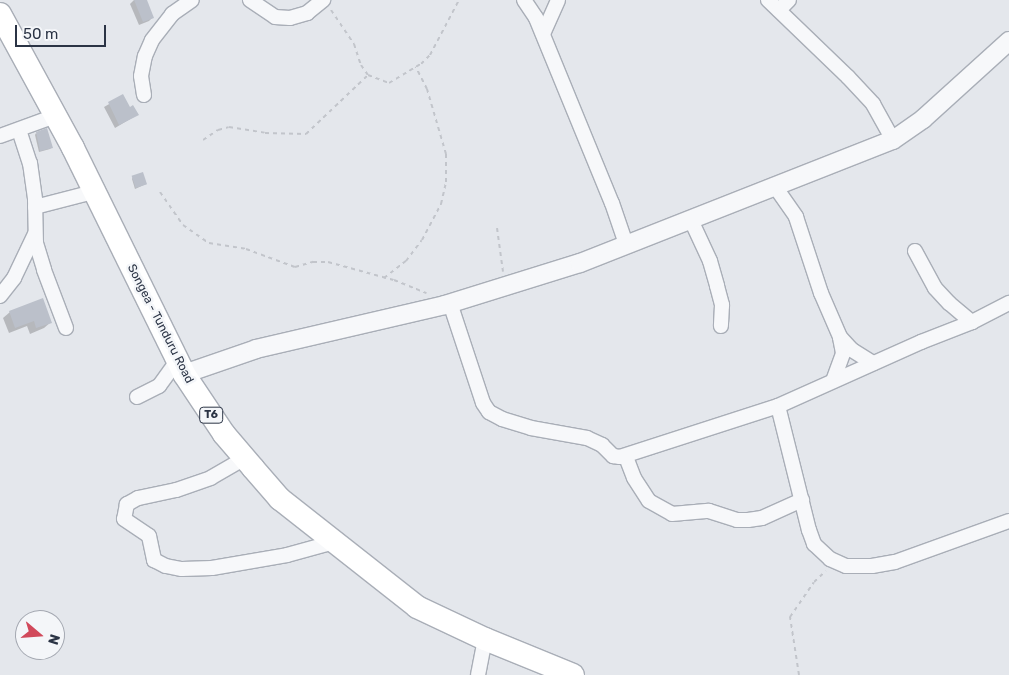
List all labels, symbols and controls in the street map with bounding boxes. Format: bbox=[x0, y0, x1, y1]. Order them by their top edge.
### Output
scale bar bbox=[18, 15, 109, 47]
text: 50 m bbox=[23, 25, 58, 43]
street label: Songea - Tunduru Road bbox=[124, 262, 196, 386]
road number: T6 bbox=[198, 406, 224, 424]
north arrow bbox=[15, 610, 65, 660]
text: N bbox=[44, 632, 63, 647]

